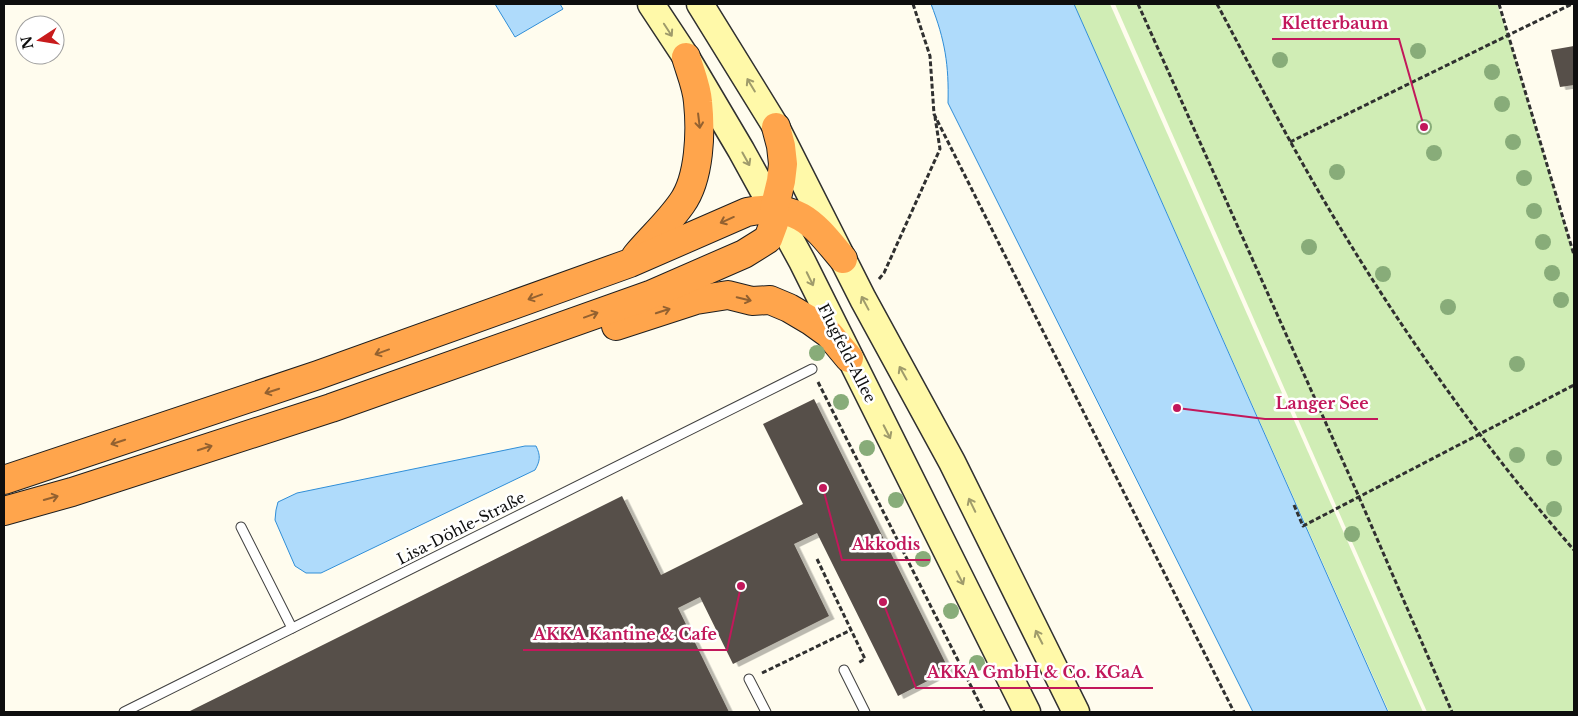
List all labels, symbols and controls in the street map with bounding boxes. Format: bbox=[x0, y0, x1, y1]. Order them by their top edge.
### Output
callout: Kletterbaum bbox=[1272, 8, 1399, 39]
text: Kletterbaum bbox=[1282, 13, 1389, 33]
north arrow bbox=[15, 15, 65, 65]
one-way arrow bbox=[663, 23, 673, 37]
text: N bbox=[17, 34, 37, 51]
one-way arrow bbox=[746, 79, 756, 93]
one-way arrow bbox=[694, 113, 704, 129]
one-way arrow bbox=[742, 151, 751, 166]
one-way arrow bbox=[720, 215, 735, 225]
one-way arrow bbox=[805, 271, 815, 286]
one-way arrow bbox=[528, 293, 543, 302]
one-way arrow bbox=[735, 295, 751, 304]
one-way arrow bbox=[860, 297, 870, 311]
street label: Flugfeld-Allee bbox=[814, 300, 880, 406]
one-way arrow bbox=[655, 305, 671, 315]
one-way arrow bbox=[583, 310, 599, 319]
one-way arrow bbox=[375, 348, 390, 357]
one-way arrow bbox=[898, 366, 908, 381]
one-way arrow bbox=[264, 386, 280, 396]
callout: Langer See bbox=[1265, 388, 1378, 419]
text: Langer See bbox=[1275, 393, 1369, 413]
one-way arrow bbox=[882, 425, 892, 440]
one-way arrow bbox=[110, 438, 126, 447]
one-way arrow bbox=[197, 443, 213, 453]
street label: Lisa-Döhle-Straße bbox=[394, 487, 528, 569]
one-way arrow bbox=[42, 493, 58, 503]
one-way arrow bbox=[967, 497, 977, 512]
callout: Akkodis bbox=[842, 529, 930, 560]
text: Akkodis bbox=[851, 534, 920, 554]
one-way arrow bbox=[955, 570, 965, 585]
callout: AKKA Kantine & Cafe bbox=[523, 619, 727, 650]
text: AKKA Kantine & Cafe bbox=[532, 624, 717, 644]
one-way arrow bbox=[1033, 630, 1043, 645]
callout: AKKA GmbH & Co. KGaA bbox=[916, 657, 1153, 688]
text: AKKA GmbH & Co. KGaA bbox=[926, 662, 1144, 682]

